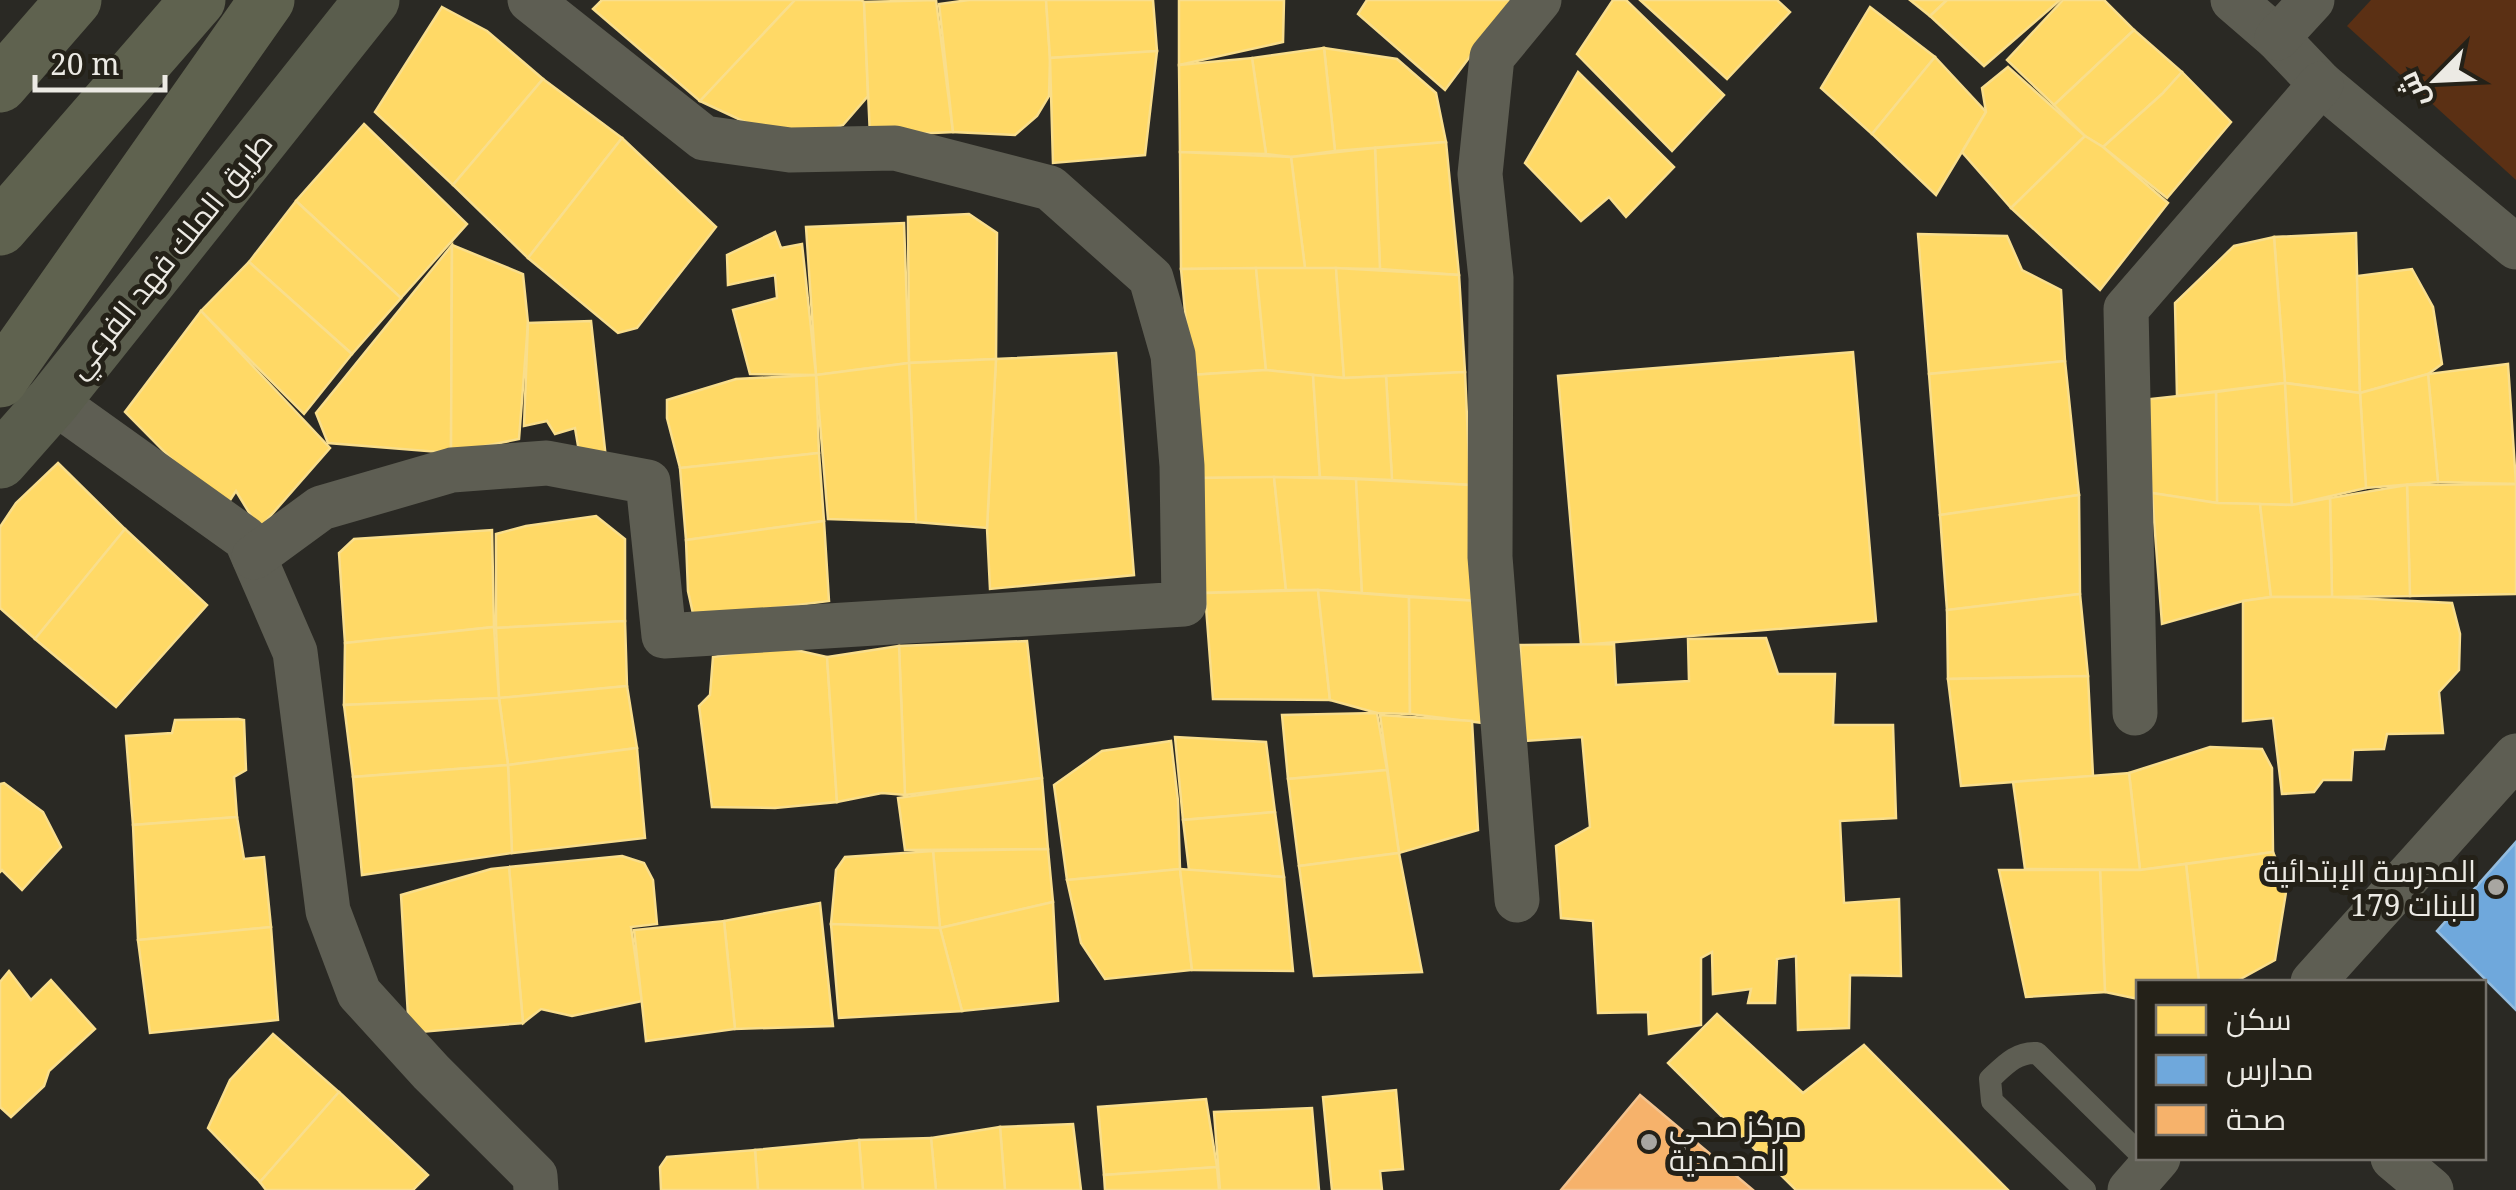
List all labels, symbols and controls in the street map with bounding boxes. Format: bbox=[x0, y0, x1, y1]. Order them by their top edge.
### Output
scale bar bbox=[35, 30, 165, 92]
north arrow bbox=[2386, 30, 2486, 130]
text: 20 m bbox=[50, 43, 120, 84]
text: ش bbox=[2388, 66, 2437, 115]
street label: طريق الملك فهد الفرعي bbox=[57, 124, 284, 389]
place label: المدرسة الإبتدائية 179 للبنات bbox=[2263, 850, 2476, 925]
marker: المدرسة الإبتدائية 179 للبنات bbox=[2485, 876, 2507, 898]
legend bbox=[2136, 980, 2486, 1160]
text: سكن bbox=[2226, 998, 2292, 1039]
text: مدارس bbox=[2226, 1048, 2314, 1089]
text: صحة bbox=[2226, 1098, 2286, 1139]
place label: مركز صحي المحمدية bbox=[1669, 1105, 1802, 1180]
marker: مركز صحي المحمدية bbox=[1638, 1131, 1660, 1153]

